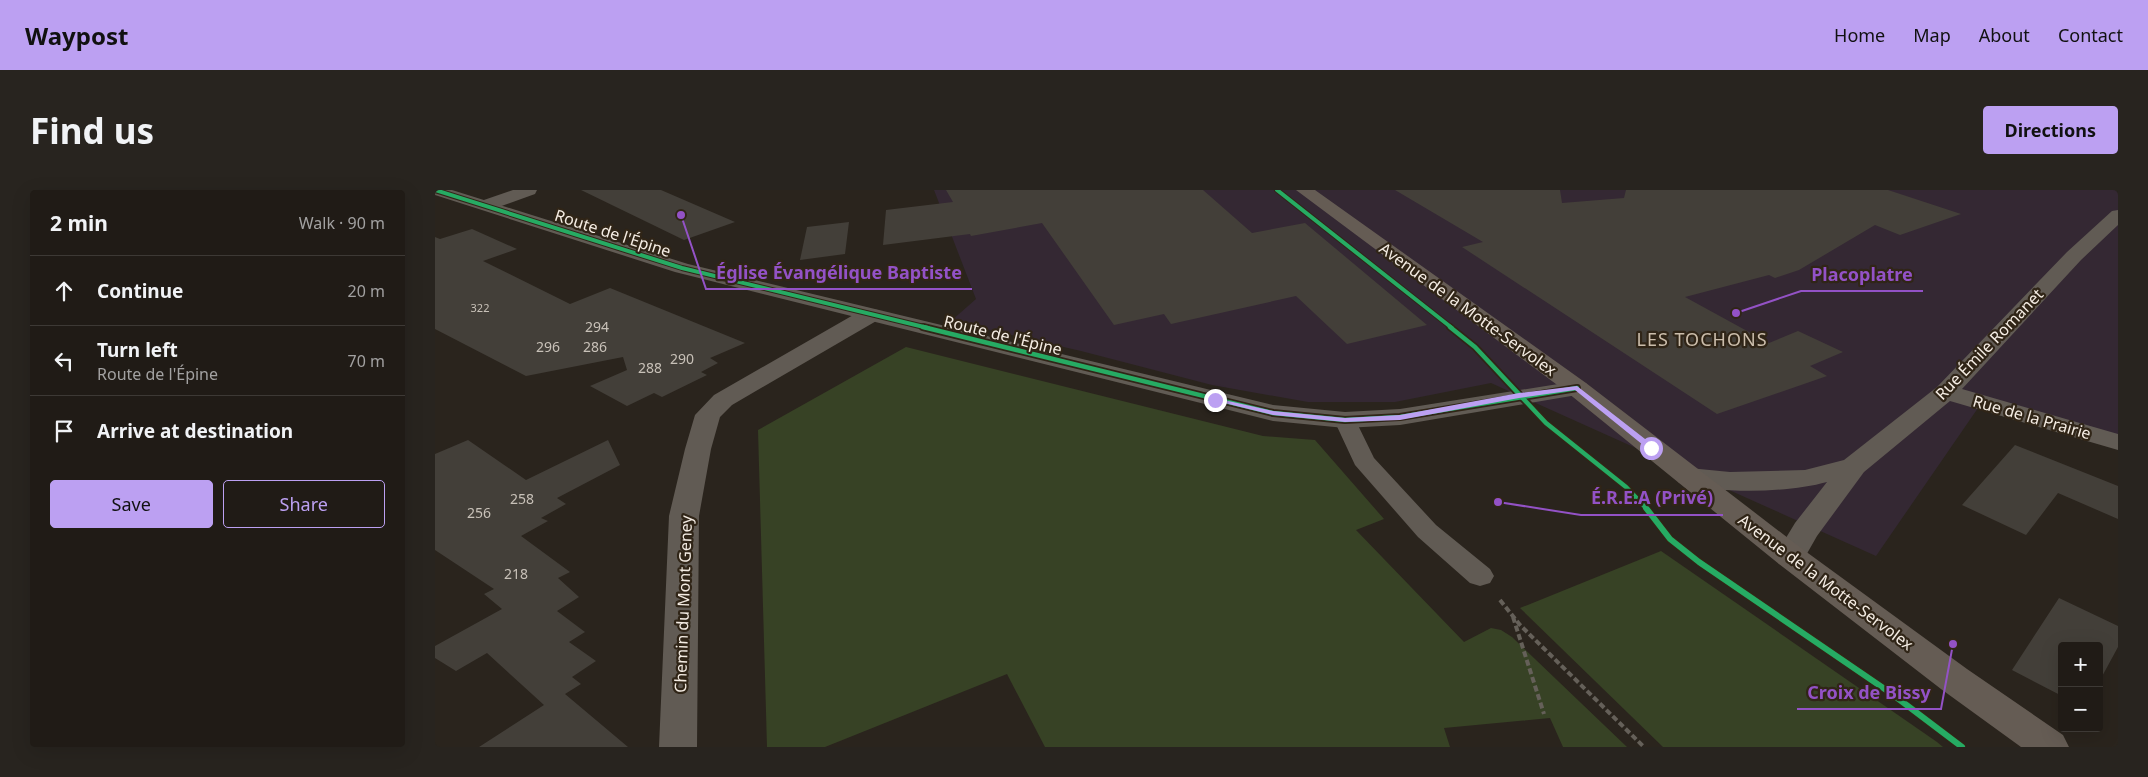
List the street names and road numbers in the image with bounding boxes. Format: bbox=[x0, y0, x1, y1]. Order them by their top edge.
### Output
street label: Route de l'Épine bbox=[552, 204, 674, 262]
street label: Avenue de la Motte-Servolex bbox=[1375, 237, 1561, 381]
street label: Rue Émile Romanet bbox=[1930, 283, 2048, 404]
street label: Route de l'Épine bbox=[942, 310, 1064, 360]
street label: Rue de la Prairie bbox=[1970, 390, 2094, 444]
street label: Avenue de la Motte-Servolex bbox=[1734, 509, 1919, 656]
street label: Chemin du Mont Geney bbox=[669, 514, 697, 693]

